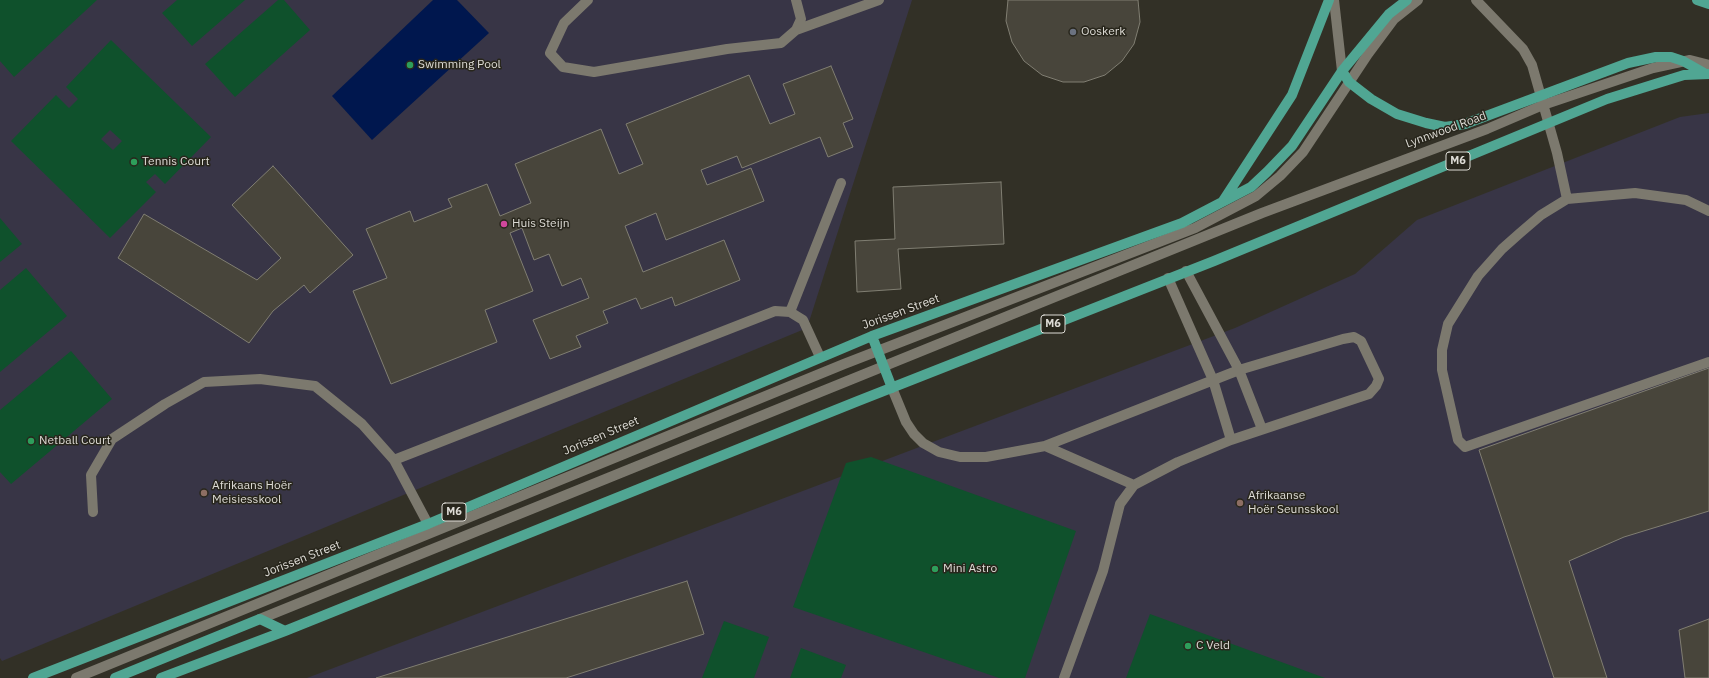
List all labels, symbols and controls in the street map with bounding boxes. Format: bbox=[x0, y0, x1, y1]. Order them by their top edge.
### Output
place label: Ooskerk bbox=[1081, 25, 1125, 39]
marker: Ooskerk bbox=[1068, 27, 1078, 37]
place label: Swimming Pool bbox=[418, 58, 501, 72]
marker: Swimming Pool bbox=[405, 60, 415, 70]
street label: Lynnwood Road bbox=[1404, 109, 1488, 151]
road number: M6 bbox=[1446, 152, 1470, 170]
place label: Tennis Court bbox=[142, 155, 210, 169]
marker: Tennis Court bbox=[129, 157, 139, 167]
place label: Huis Steijn bbox=[512, 217, 570, 231]
marker: Huis Steijn bbox=[499, 219, 509, 229]
street label: Jorissen Street bbox=[860, 291, 942, 333]
road number: M6 bbox=[1041, 315, 1065, 333]
street label: Jorissen Street bbox=[561, 414, 641, 458]
place label: Netball Court bbox=[39, 434, 111, 448]
marker: Netball Court bbox=[26, 436, 36, 446]
place label: Afrikaans Hoër Meisiesskool bbox=[212, 479, 292, 507]
marker: Afrikaans Hoër Meisiesskool bbox=[199, 488, 209, 498]
place label: Afrikaanse Hoër Seunsskool bbox=[1248, 489, 1339, 517]
marker: Afrikaanse Hoër Seunsskool bbox=[1235, 498, 1245, 508]
road number: M6 bbox=[442, 503, 466, 521]
street label: Jorissen Street bbox=[262, 538, 342, 580]
place label: Mini Astro bbox=[943, 562, 997, 576]
marker: Mini Astro bbox=[930, 564, 940, 574]
place label: C Veld bbox=[1196, 639, 1230, 653]
marker: C Veld bbox=[1183, 641, 1193, 651]

